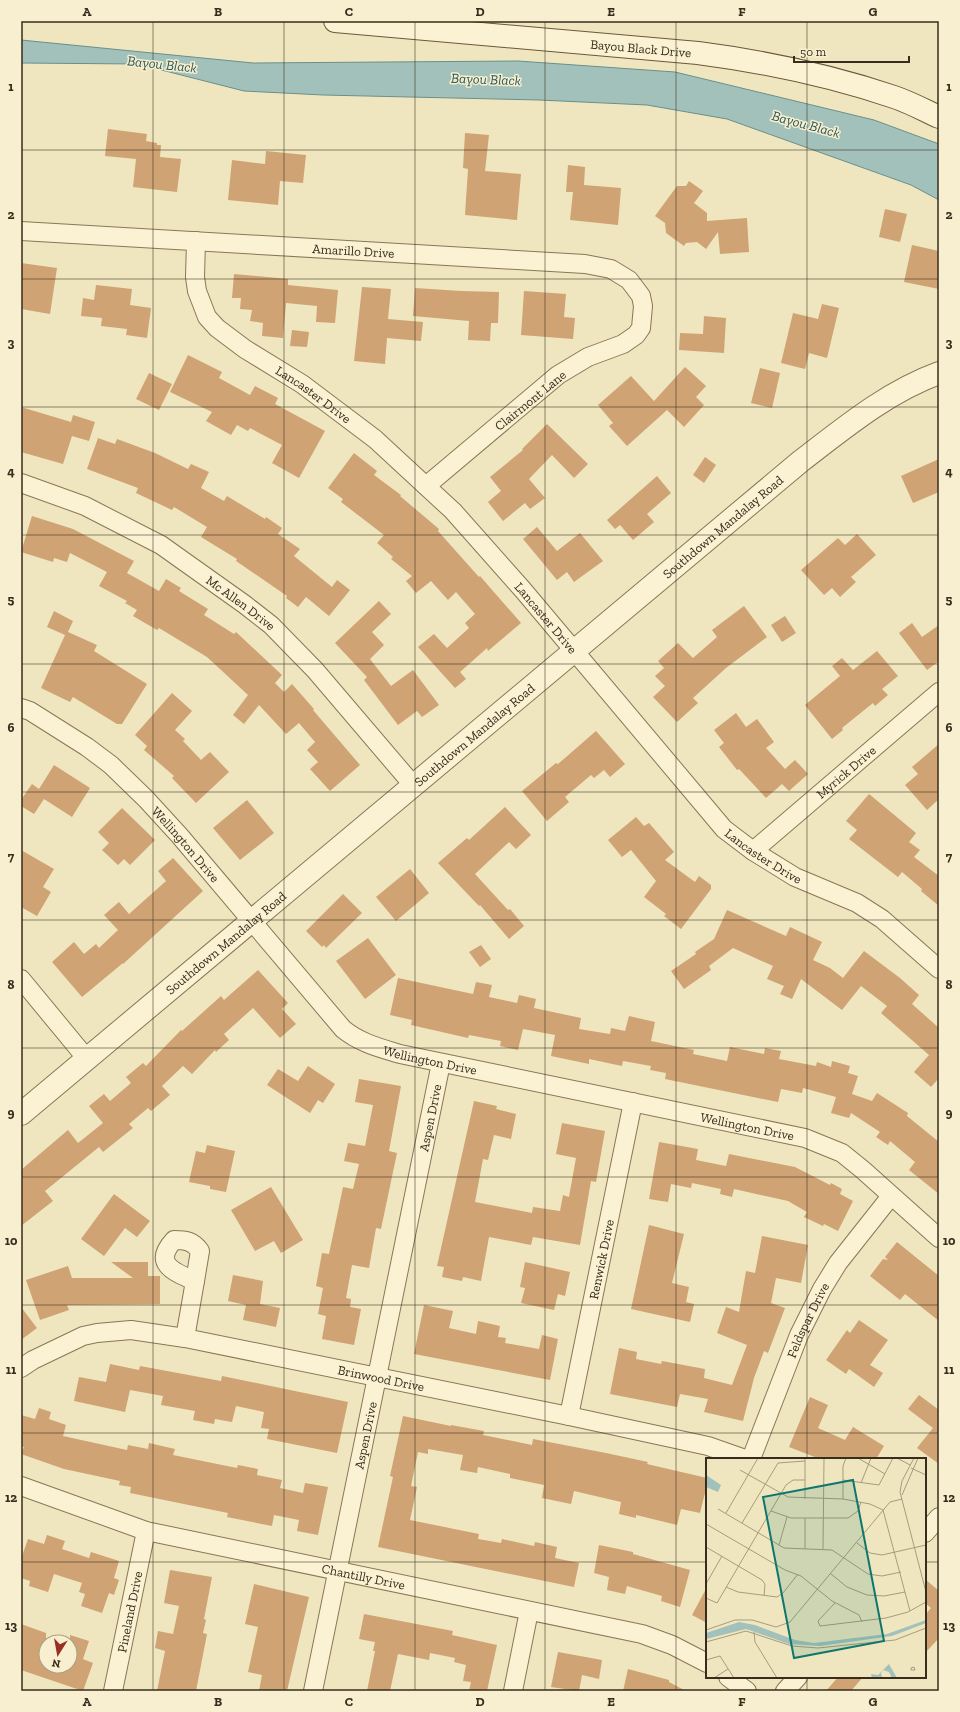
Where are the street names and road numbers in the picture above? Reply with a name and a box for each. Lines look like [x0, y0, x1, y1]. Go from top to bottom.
street label: Bayou Black Drive [590, 37, 692, 60]
street label: Amarillo Drive [312, 241, 395, 261]
street label: Lancaster Drive [273, 363, 354, 426]
street label: Clairmont Lane [492, 367, 569, 434]
street label: Southdown Mandalay Road [660, 472, 786, 582]
street label: Mc Allen Drive [203, 573, 279, 633]
street label: Lancaster Drive [512, 579, 580, 657]
street label: Southdown Mandalay Road [411, 680, 538, 790]
street label: Myrick Drive [813, 743, 879, 802]
street label: Wellington Drive [149, 804, 223, 885]
street label: Lancaster Drive [722, 826, 804, 887]
street label: Southdown Mandalay Road [163, 888, 289, 998]
street label: Wellington Drive [381, 1042, 478, 1078]
street label: Aspen Drive [416, 1083, 445, 1153]
street label: Wellington Drive [699, 1110, 795, 1144]
street label: Renwick Drive [586, 1218, 617, 1301]
street label: Feldspar Drive [784, 1280, 832, 1360]
street label: Brinwood Drive [336, 1362, 426, 1394]
street label: Aspen Drive [351, 1400, 380, 1470]
street label: Chantilly Drive [320, 1561, 406, 1593]
street label: Pineland Drive [114, 1570, 146, 1654]

